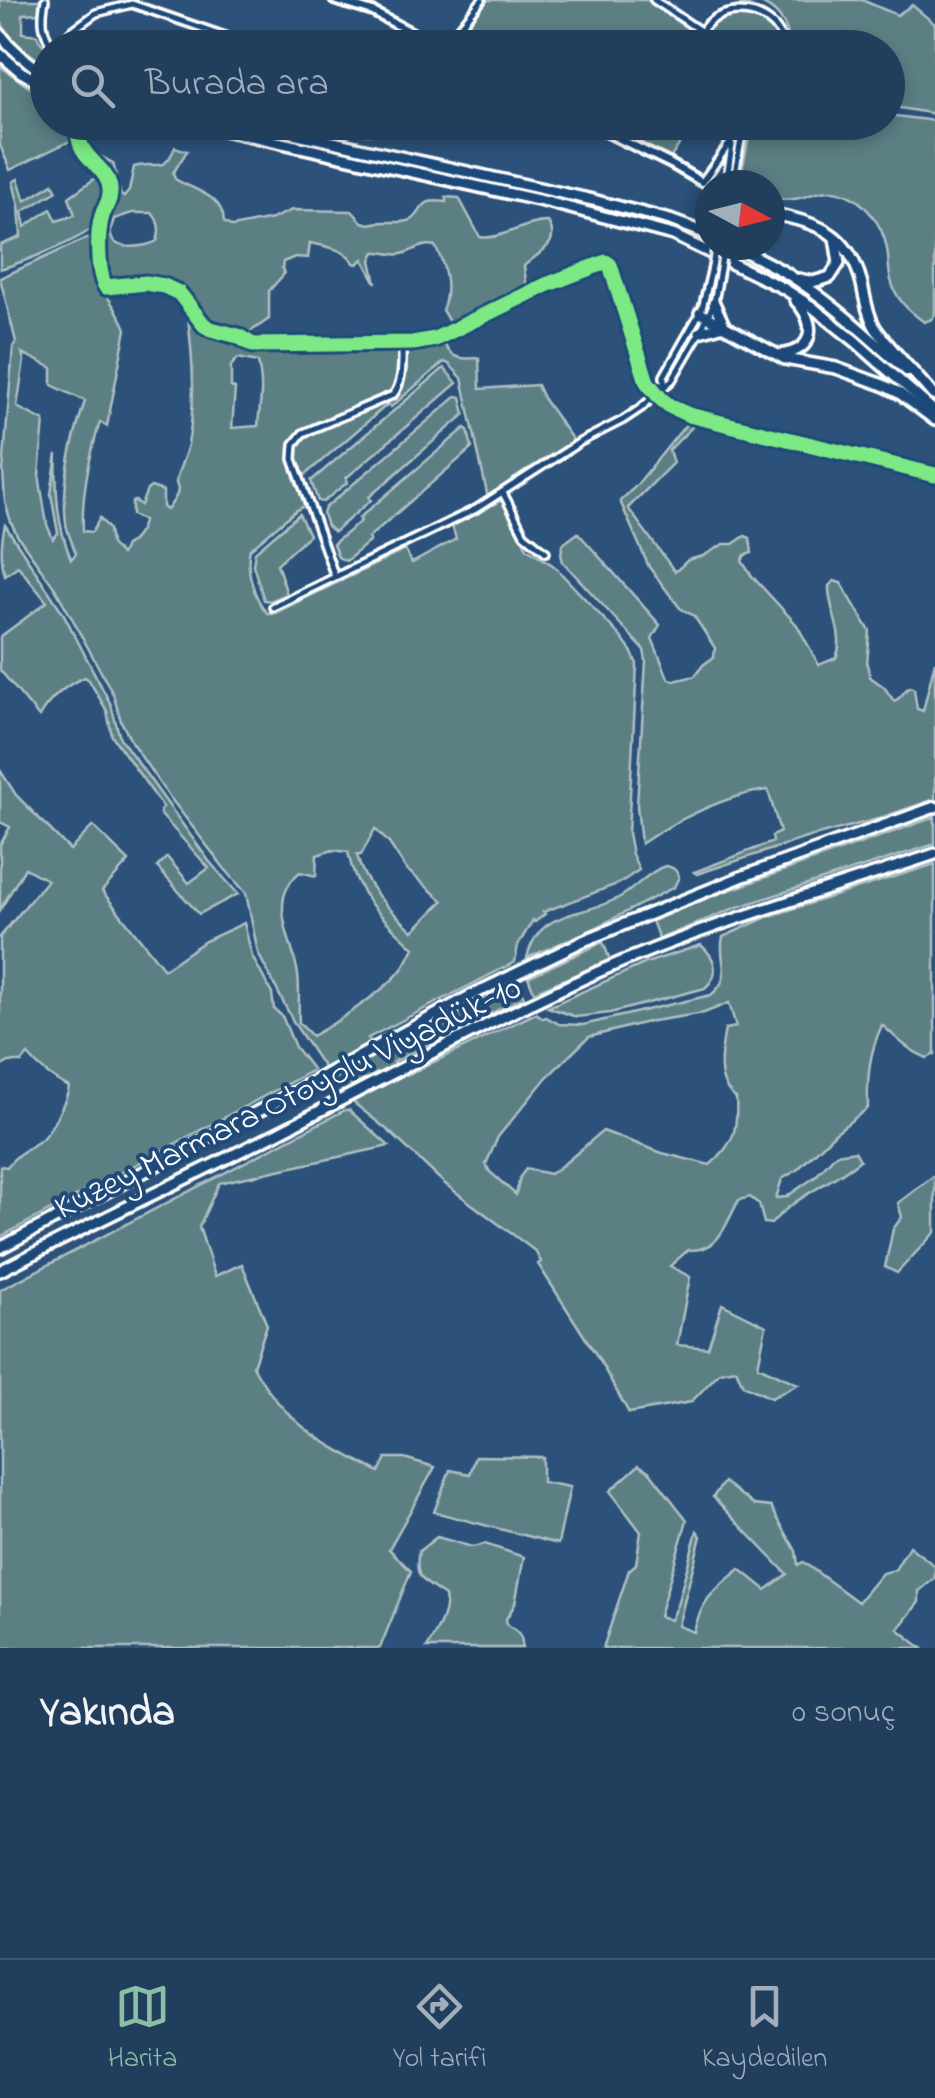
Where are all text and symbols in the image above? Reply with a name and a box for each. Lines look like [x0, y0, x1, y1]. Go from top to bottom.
search box [30, 30, 905, 140]
text: Burada ara [145, 57, 329, 113]
icon: search [65, 58, 120, 113]
north arrow [695, 170, 785, 260]
street label: Kuzey Marmara Otoyolu Viyadük-10 [47, 964, 530, 1235]
text: Yakında [40, 1683, 175, 1744]
text: 0 sonuç [792, 1690, 895, 1737]
tab: Harita [108, 1979, 177, 2080]
tab: Yol tarifi [393, 1979, 487, 2080]
tab: Kaydedilen [702, 1979, 827, 2080]

